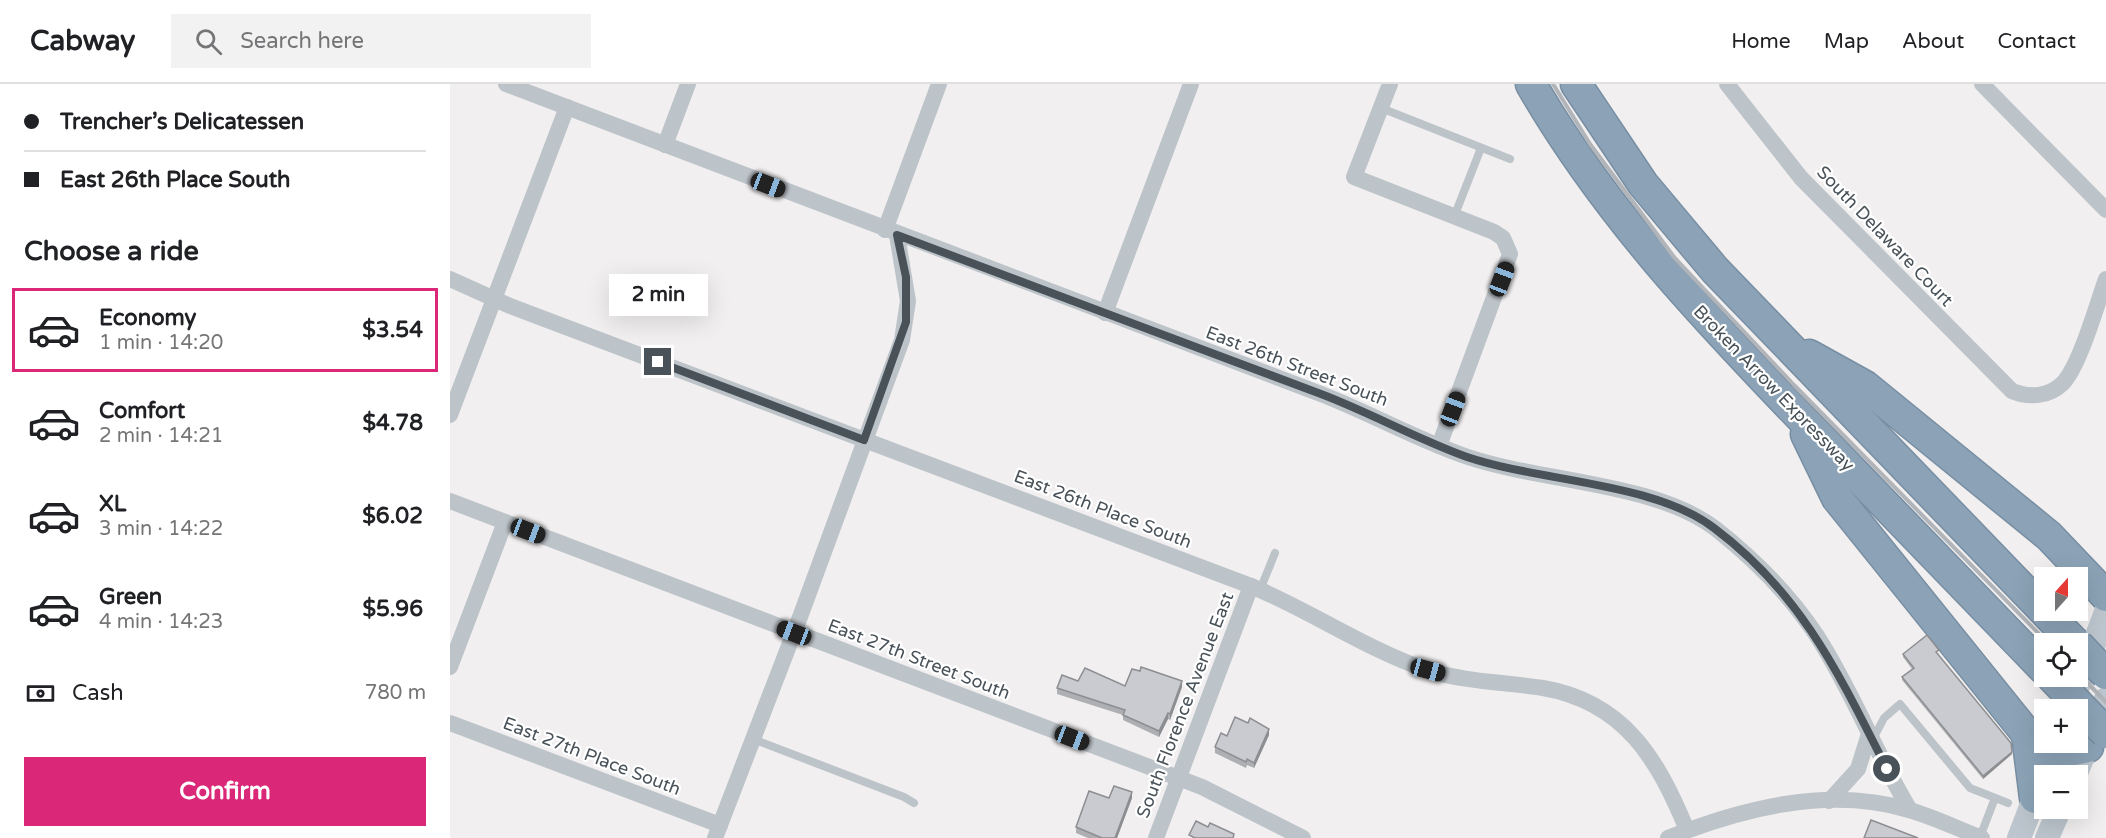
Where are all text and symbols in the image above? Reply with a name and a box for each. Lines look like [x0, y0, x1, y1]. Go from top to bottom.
search box [171, 14, 591, 68]
text: Cabway [30, 24, 135, 58]
icon: search [192, 25, 225, 58]
text: Search here [240, 28, 364, 54]
text: Home [1731, 29, 1791, 54]
text: Map [1824, 29, 1869, 54]
text: About [1902, 29, 1964, 54]
text: Contact [1997, 29, 2076, 54]
text: Trencher’s Delicatessen [60, 109, 304, 135]
street label: South Delaware Court [1812, 161, 1958, 311]
text: East 26th Place South [60, 167, 290, 193]
car [748, 170, 788, 200]
text: Choose a ride [24, 235, 199, 268]
car [1487, 259, 1517, 299]
callout: 2 min [608, 275, 708, 317]
text: 2 min [632, 283, 685, 307]
street label: Broken Arrow Expressway [1689, 300, 1859, 476]
icon: car [27, 303, 81, 357]
text: Economy [99, 305, 196, 331]
text: $3.54 [362, 317, 423, 343]
street label: East 26th Street South [1203, 321, 1391, 411]
text: 1 min · 14:20 [99, 331, 223, 355]
route end [644, 348, 671, 375]
car [1438, 389, 1468, 429]
icon: car [27, 396, 81, 450]
text: Comfort [99, 398, 185, 424]
text: $4.78 [362, 410, 423, 436]
text: 2 min · 14:21 [99, 424, 223, 448]
street label: East 26th Place South [1011, 465, 1195, 553]
icon: car [27, 489, 81, 543]
text: XL [99, 491, 126, 517]
text: $6.02 [362, 503, 423, 529]
car [508, 516, 548, 546]
text: 3 min · 14:22 [99, 517, 223, 541]
north arrow [2034, 567, 2088, 621]
map controls [2034, 567, 2088, 819]
icon: car [27, 582, 81, 636]
text: Green [99, 584, 162, 610]
street label: South Florence Avenue East [1132, 589, 1238, 821]
text: $5.96 [362, 596, 423, 622]
text: 4 min · 14:23 [99, 610, 223, 634]
street label: East 27th Street South [825, 614, 1013, 704]
car [774, 618, 814, 648]
button: locate [2034, 633, 2088, 687]
car [1408, 657, 1448, 683]
icon: cash [24, 677, 57, 710]
text: Cash [72, 680, 124, 706]
text: 780 m [365, 681, 426, 705]
button: + [2034, 699, 2088, 753]
street label: East 27th Place South [500, 712, 684, 800]
car [1052, 723, 1092, 753]
route start [1873, 755, 1900, 782]
button: Confirm [24, 757, 426, 826]
button: − [2034, 765, 2088, 819]

